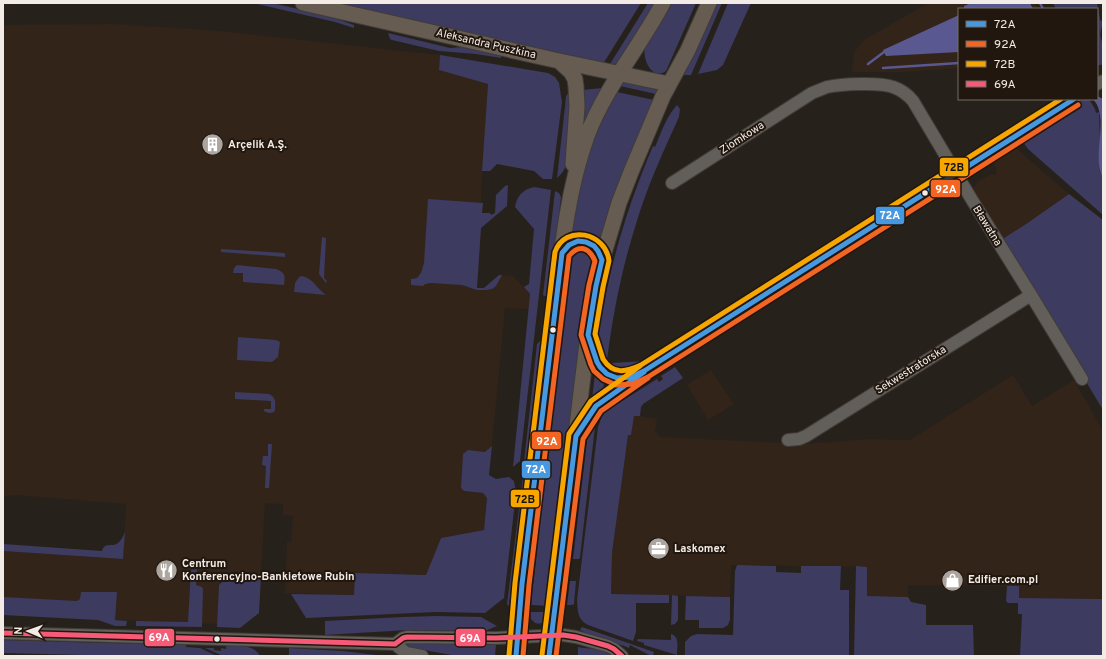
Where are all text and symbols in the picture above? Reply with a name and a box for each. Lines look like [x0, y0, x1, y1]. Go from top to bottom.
legend [958, 8, 1098, 100]
text: 72A [994, 17, 1016, 33]
street label: Aleksandra Puszkina [435, 26, 538, 62]
text: 92A [994, 37, 1017, 53]
text: 72B [994, 57, 1015, 73]
text: 69A [994, 77, 1016, 93]
street label: Ziomkowa [717, 118, 767, 158]
building icon: Arçelik A.Ş. [199, 132, 225, 158]
place label: Arçelik A.Ş. [228, 138, 287, 152]
line badge: 72B [939, 157, 969, 177]
text: 72B [944, 161, 964, 175]
line badge: 92A [930, 179, 961, 198]
text: 92A [935, 183, 957, 197]
unlabelled marker [920, 188, 930, 198]
street label: Bławatna [969, 203, 1005, 249]
line badge: 72A [875, 206, 905, 225]
text: 72A [880, 209, 900, 223]
unlabelled marker [548, 325, 558, 335]
street label: Sekwestratorska [873, 343, 949, 397]
line badge: 92A [531, 431, 562, 450]
text: 92A [536, 435, 558, 449]
line badge: 72A [521, 460, 551, 479]
text: 72A [526, 463, 546, 477]
line badge: 72B [510, 489, 540, 508]
text: 72B [515, 493, 535, 507]
office icon: Laskomex [645, 536, 671, 562]
place label: Laskomex [674, 542, 726, 556]
restaurant icon: Centrum Konferencyjno-Bankietowe Rubin [153, 557, 179, 583]
place label: Centrum Konferencyjno-Bankietowe Rubin [182, 557, 355, 584]
shop icon: Edifier.com.pl [940, 567, 966, 593]
place label: Edifier.com.pl [968, 573, 1038, 587]
north arrow [8, 611, 48, 651]
text: N [12, 626, 26, 635]
line badge: 69A [144, 628, 175, 647]
line badge: 69A [455, 628, 486, 647]
text: 69A [148, 631, 170, 645]
text: 69A [459, 632, 481, 646]
unlabelled marker [212, 634, 222, 644]

